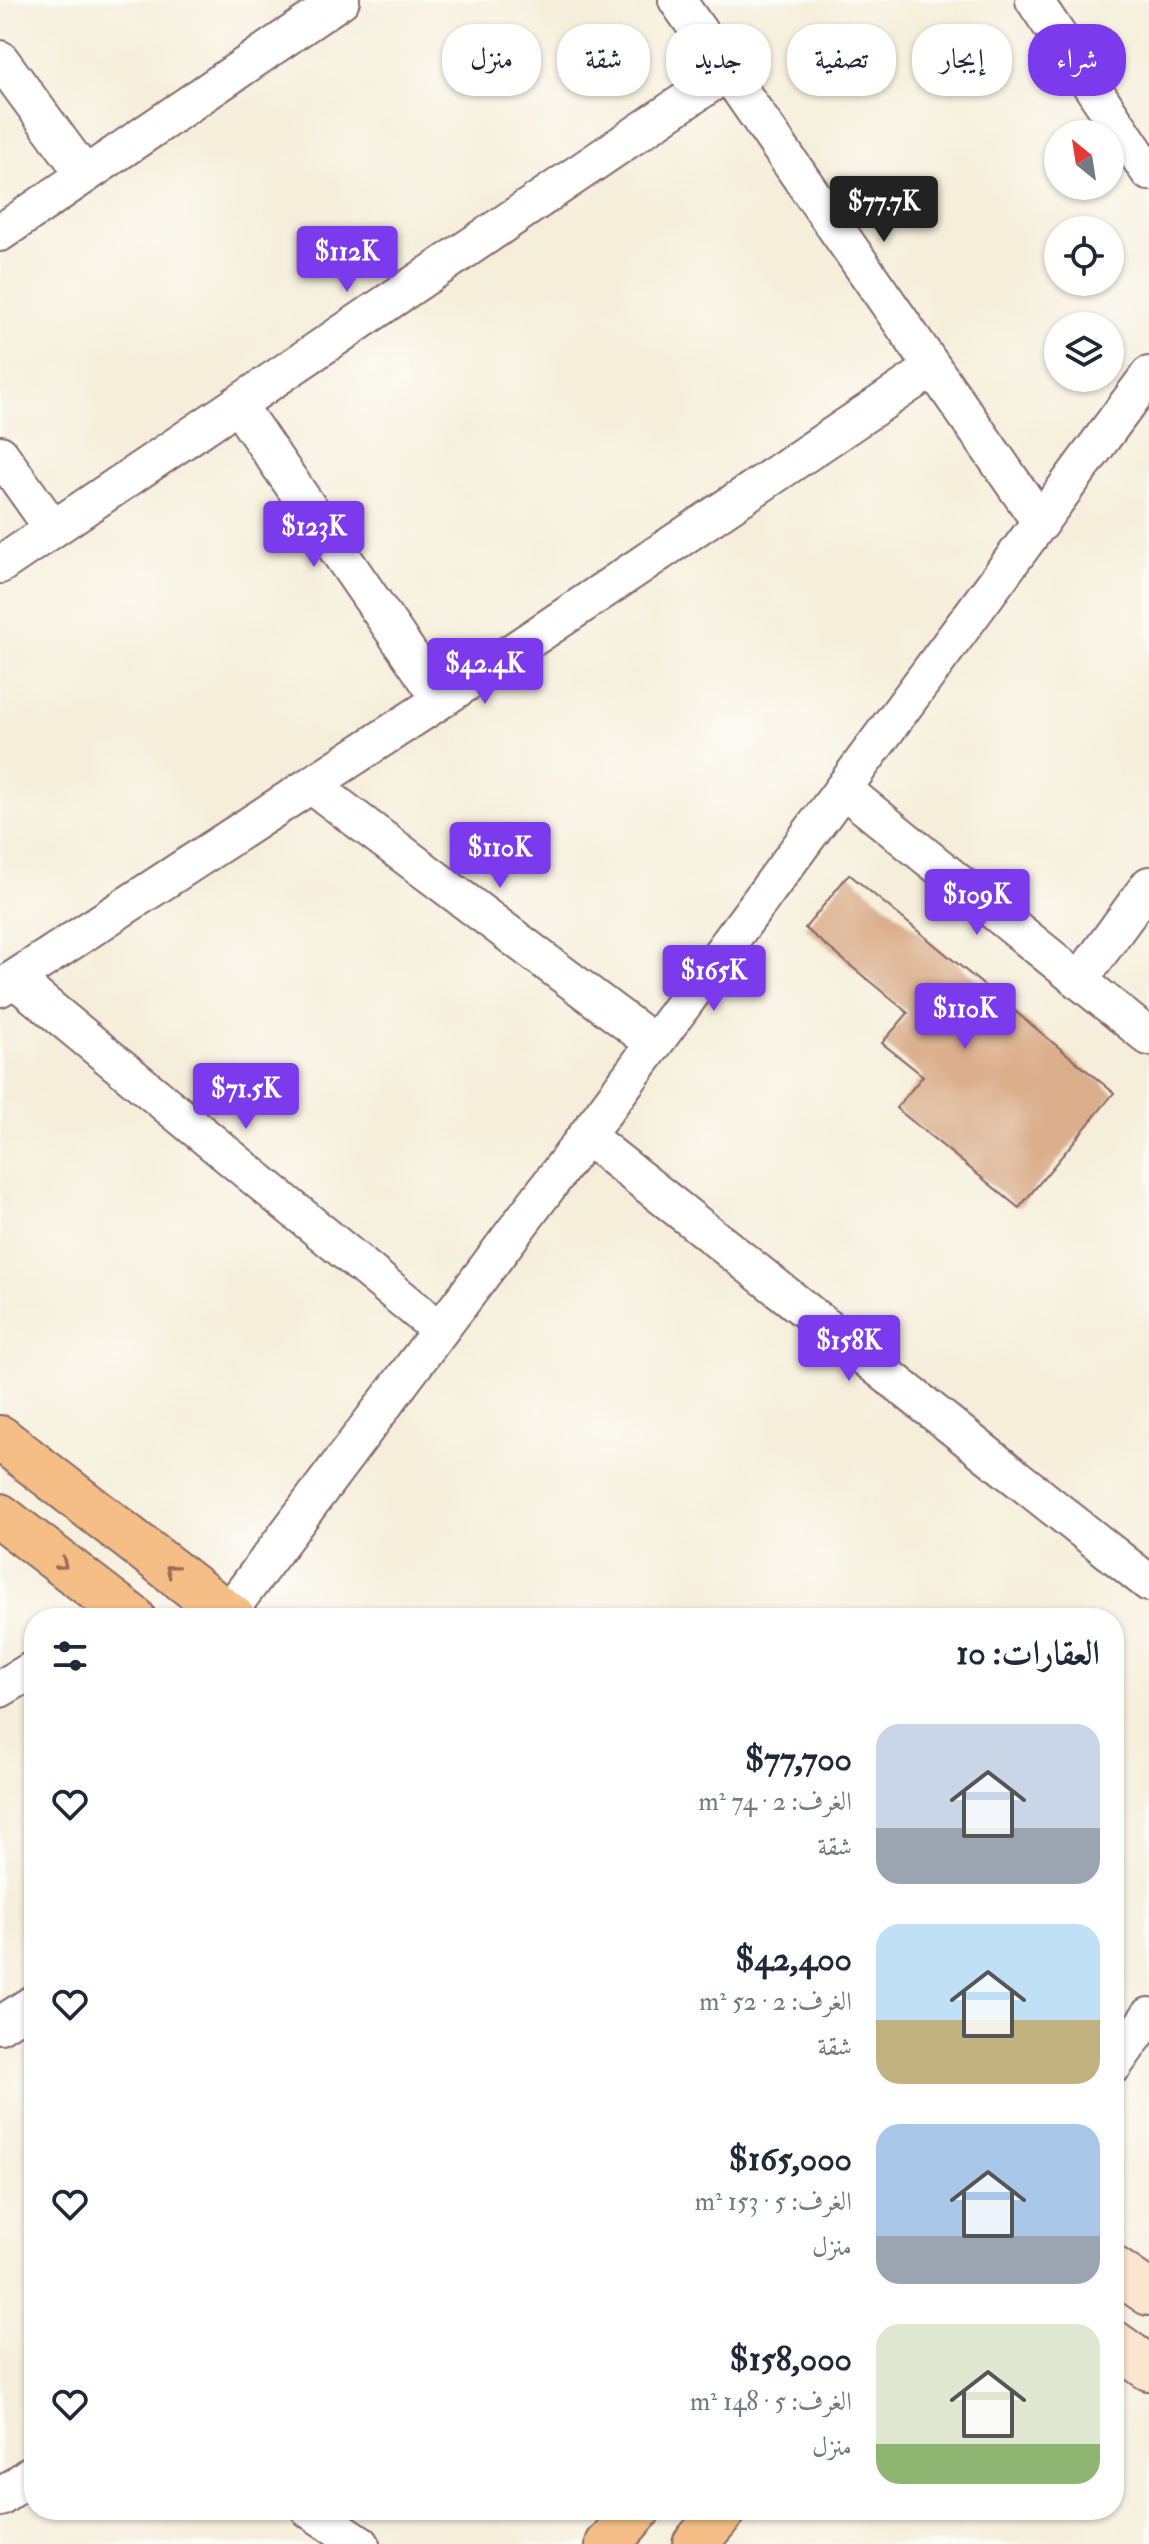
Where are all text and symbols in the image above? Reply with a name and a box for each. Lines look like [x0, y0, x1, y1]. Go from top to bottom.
chip: منزل [442, 24, 541, 96]
chip: شقة [557, 24, 650, 96]
chip: جديد [666, 24, 771, 96]
chip: تصفية [787, 24, 896, 96]
chip: إيجار [912, 24, 1012, 96]
chip: شراء [1028, 24, 1126, 96]
north arrow [1044, 120, 1124, 200]
map controls [1044, 120, 1124, 392]
pin: $77.7K [819, 176, 949, 244]
text: $77.7K [848, 186, 920, 218]
button: locate [1044, 216, 1124, 296]
pin: $112K [291, 226, 403, 294]
text: $112K [315, 236, 379, 268]
button: layers [1044, 312, 1124, 392]
pin: $123K [258, 501, 370, 569]
text: $123K [281, 511, 347, 543]
pin: $42.4K [420, 638, 550, 706]
text: $42.4K [445, 648, 525, 680]
pin: $110K [444, 822, 556, 890]
text: $110K [468, 832, 532, 864]
pin: $109K [921, 869, 1033, 937]
text: $109K [943, 879, 1011, 911]
pin: $165K [658, 945, 770, 1013]
text: $165K [681, 955, 747, 987]
pin: $110K [909, 983, 1021, 1051]
text: $110K [933, 993, 997, 1025]
pin: $71.5K [181, 1063, 311, 1131]
text: $71.5K [211, 1073, 281, 1105]
pin: $158K [793, 1315, 905, 1383]
text: $158K [816, 1325, 882, 1357]
one-way arrow [53, 1554, 68, 1568]
one-way arrow [165, 1566, 180, 1580]
text: العقارات: 10 [956, 1632, 1100, 1675]
icon: filters [48, 1634, 92, 1678]
text: $77,700 [745, 1738, 852, 1781]
icon: home [940, 1756, 1036, 1852]
icon: heart [48, 1782, 92, 1826]
text: الغرف: 2 · 74 m² [698, 1786, 852, 1818]
text: شقة [818, 1831, 852, 1863]
text: $42,400 [735, 1938, 852, 1981]
icon: home [940, 1956, 1036, 2052]
icon: heart [48, 1982, 92, 2026]
text: الغرف: 2 · 52 m² [699, 1986, 852, 2018]
text: شقة [818, 2031, 852, 2063]
text: $165,000 [729, 2138, 852, 2181]
icon: home [940, 2156, 1036, 2252]
icon: heart [48, 2182, 92, 2226]
text: الغرف: 5 · 153 m² [695, 2186, 852, 2218]
text: منزل [812, 2231, 852, 2263]
text: $158,000 [729, 2338, 852, 2381]
icon: home [940, 2356, 1036, 2452]
icon: heart [48, 2382, 92, 2426]
text: الغرف: 5 · 148 m² [690, 2386, 852, 2418]
text: منزل [812, 2431, 852, 2463]

